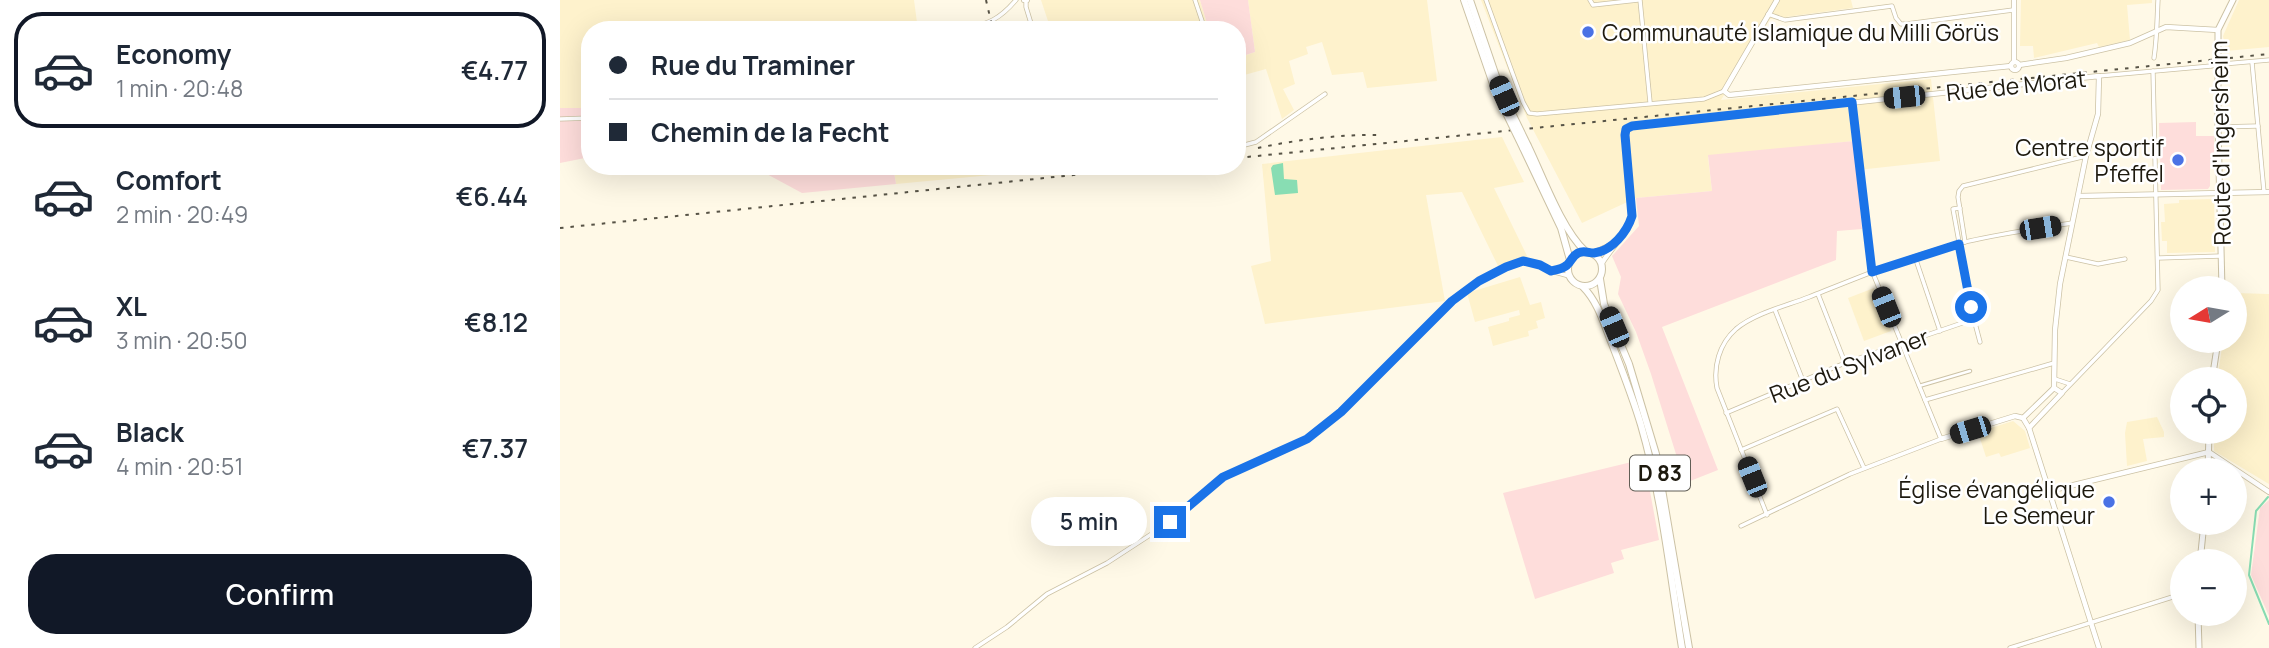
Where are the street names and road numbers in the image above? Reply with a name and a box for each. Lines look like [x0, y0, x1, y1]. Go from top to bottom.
street label: Route d'Ingersheim [2202, 40, 2238, 246]
street label: Rue de Morat [1944, 62, 2088, 108]
street label: Rue du Sylvaner [1765, 320, 1933, 410]
road number: D 83 [1630, 456, 1690, 490]

